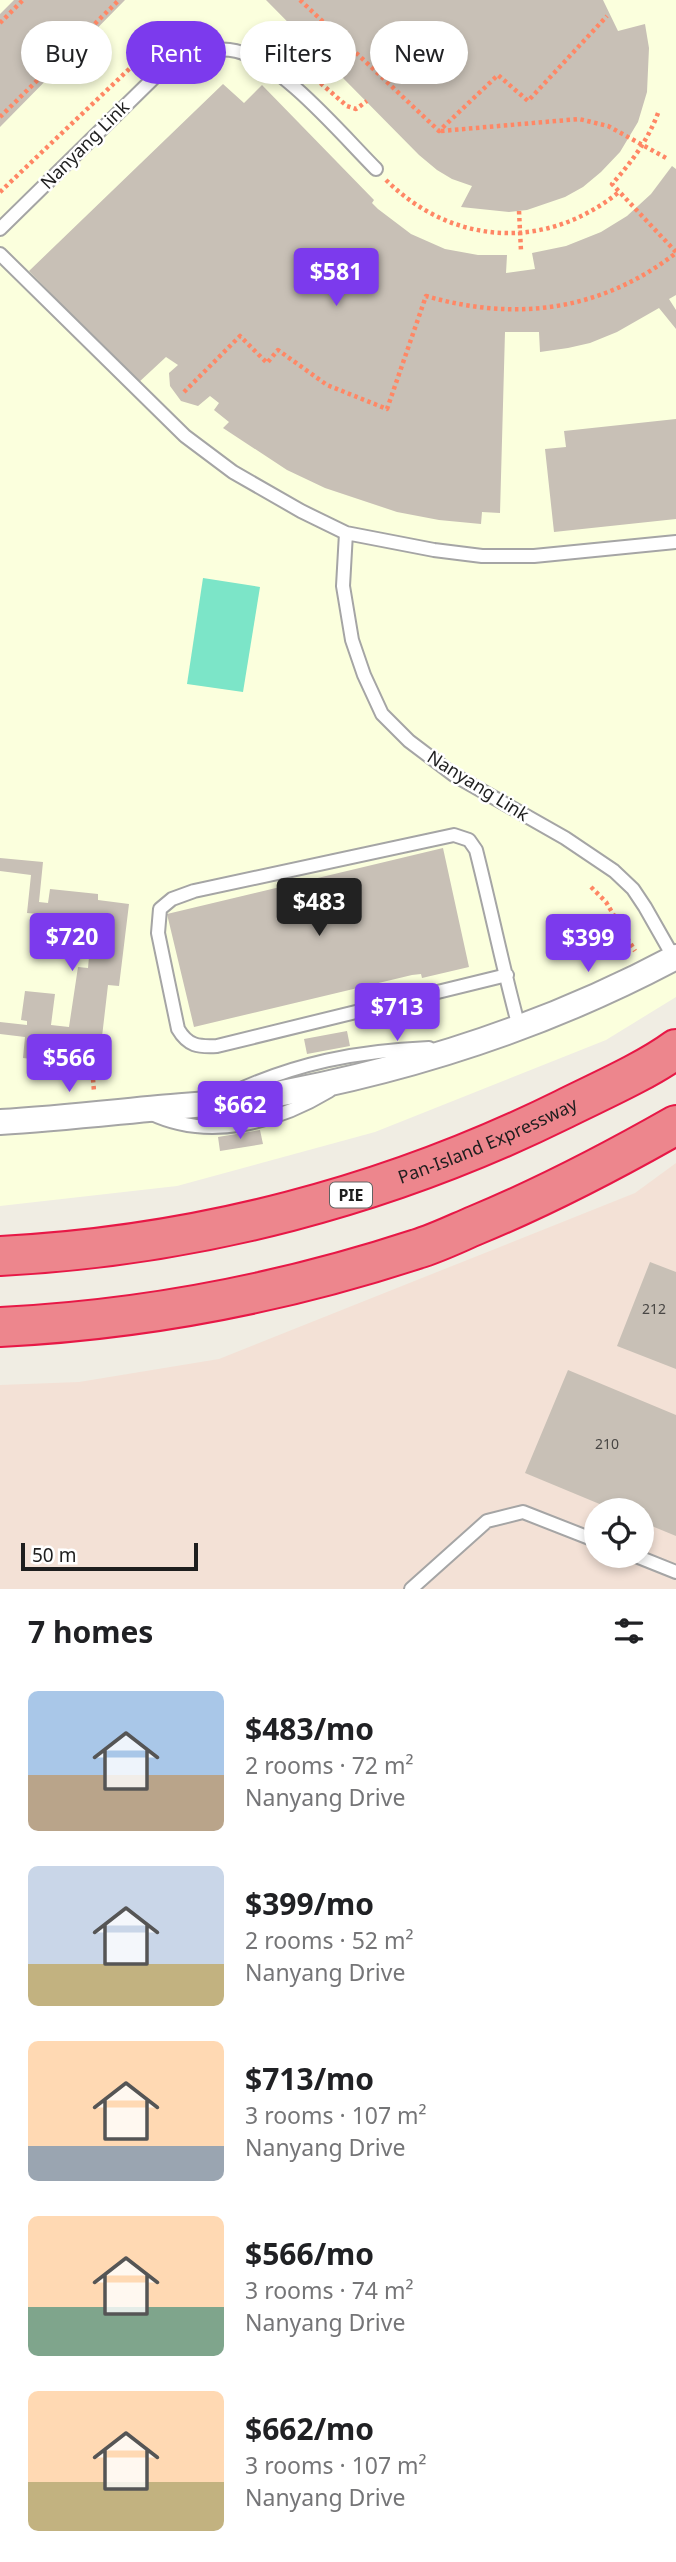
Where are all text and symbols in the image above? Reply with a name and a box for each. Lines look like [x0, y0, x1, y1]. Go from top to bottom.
chip: Buy [21, 21, 112, 84]
chip: Rent [126, 21, 226, 84]
chip: Filters [240, 21, 356, 84]
chip: New [370, 21, 468, 84]
street label: Nanyang Link [35, 95, 134, 194]
pin: $581 [295, 248, 377, 308]
text: $581 [310, 255, 362, 287]
street label: Nanyang Link [423, 744, 534, 826]
pin: $483 [278, 878, 360, 938]
text: $483 [293, 885, 345, 917]
pin: $720 [31, 914, 113, 973]
pin: $399 [547, 914, 629, 974]
text: $720 [46, 920, 98, 952]
text: $399 [562, 921, 614, 953]
pin: $713 [356, 984, 438, 1043]
text: $713 [371, 990, 423, 1022]
pin: $566 [28, 1034, 110, 1094]
text: $566 [43, 1041, 95, 1073]
pin: $662 [199, 1082, 281, 1141]
text: $662 [214, 1088, 266, 1120]
street label: Pan-Island Expressway [394, 1091, 582, 1189]
road number: PIE [330, 1182, 372, 1208]
house number: 212 [642, 1299, 666, 1318]
house number: 210 [595, 1434, 619, 1453]
map controls [584, 1498, 654, 1568]
button: locate [584, 1498, 654, 1568]
scale bar [21, 1540, 198, 1572]
text: 50 m [32, 1542, 76, 1568]
text: 7 homes [28, 1611, 153, 1652]
icon: filters [610, 1612, 648, 1650]
text: $483/mo [245, 1708, 374, 1749]
icon: home [84, 1719, 168, 1803]
text: 2 rooms · 72 m² [245, 1749, 414, 1781]
text: Nanyang Drive [245, 1781, 405, 1813]
text: $399/mo [245, 1883, 374, 1924]
icon: home [84, 1894, 168, 1978]
text: 2 rooms · 52 m² [245, 1924, 414, 1956]
text: Nanyang Drive [245, 1956, 405, 1988]
text: $713/mo [245, 2058, 374, 2099]
icon: home [84, 2069, 168, 2153]
text: 3 rooms · 107 m² [245, 2099, 427, 2131]
text: Nanyang Drive [245, 2131, 405, 2163]
text: $566/mo [245, 2233, 374, 2274]
icon: home [84, 2244, 168, 2328]
text: 3 rooms · 74 m² [245, 2274, 414, 2306]
text: Nanyang Drive [245, 2306, 405, 2338]
text: $662/mo [245, 2408, 374, 2449]
icon: home [84, 2419, 168, 2503]
text: 3 rooms · 107 m² [245, 2449, 427, 2481]
text: Nanyang Drive [245, 2481, 405, 2513]

